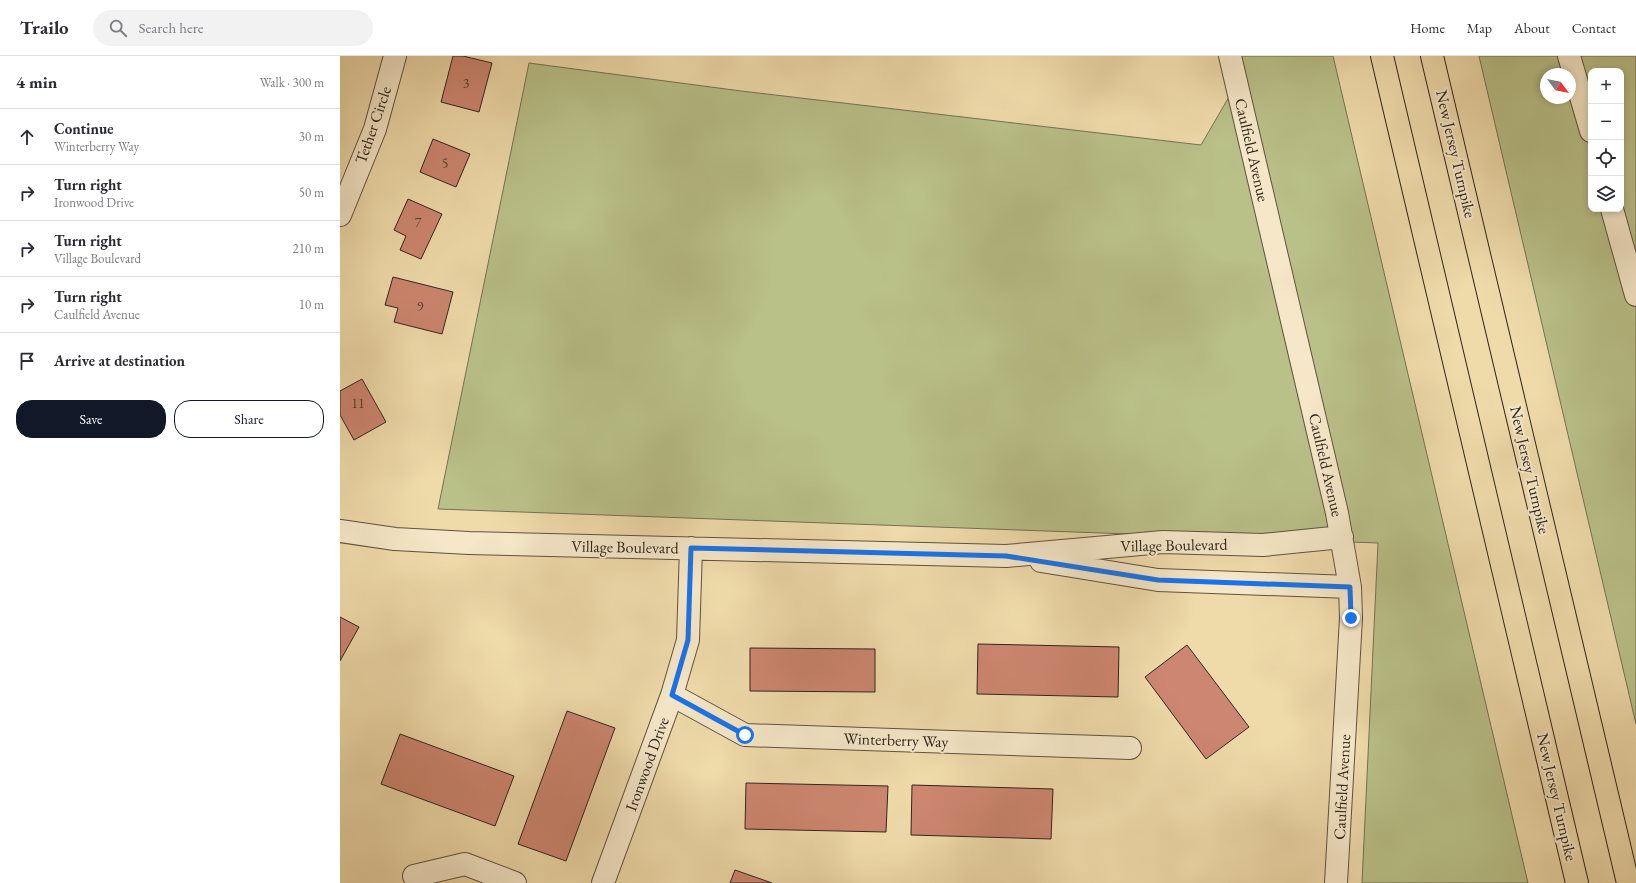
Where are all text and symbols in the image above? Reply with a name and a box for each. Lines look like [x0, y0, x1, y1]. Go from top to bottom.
search box [93, 10, 373, 46]
text: Trailo [20, 15, 69, 40]
icon: search [107, 17, 129, 39]
text: Search here [139, 18, 204, 37]
text: Home [1410, 19, 1445, 37]
text: Map [1467, 19, 1492, 37]
text: About [1514, 19, 1550, 37]
text: Contact [1572, 19, 1616, 37]
north arrow [1540, 68, 1576, 104]
map controls [1588, 68, 1624, 212]
button: + [1588, 68, 1624, 104]
text: 4 min [16, 71, 57, 93]
text: Walk · 300 m [260, 74, 324, 91]
house number: 3 [463, 74, 470, 92]
street label: Tether Circle [350, 84, 396, 166]
street label: New Jersey Turnpike [1431, 88, 1481, 220]
street label: Caulfield Avenue [1230, 96, 1274, 204]
button: − [1588, 104, 1624, 140]
text: Continue [54, 119, 114, 138]
icon: ahead [16, 126, 38, 148]
text: 30 m [299, 128, 324, 145]
text: Winterberry Way [54, 138, 139, 155]
button: locate [1588, 140, 1624, 176]
house number: 5 [442, 154, 448, 172]
text: Turn right [54, 175, 122, 194]
button: layers [1588, 176, 1624, 212]
icon: right [16, 182, 38, 204]
text: 50 m [299, 184, 324, 201]
text: Ironwood Drive [54, 194, 134, 211]
house number: 7 [415, 213, 422, 231]
text: Turn right [54, 231, 122, 250]
icon: right [16, 238, 38, 260]
text: 210 m [293, 240, 324, 257]
text: Village Boulevard [54, 250, 141, 267]
text: Turn right [54, 287, 122, 306]
icon: right [16, 294, 38, 316]
text: 10 m [299, 296, 324, 313]
house number: 9 [417, 297, 424, 315]
text: Caulfield Avenue [54, 306, 140, 323]
icon: arrive [16, 350, 38, 372]
text: Arrive at destination [54, 351, 185, 370]
house number: 11 [351, 394, 365, 412]
button: Save [16, 400, 166, 438]
button: Share [174, 400, 324, 438]
street label: New Jersey Turnpike [1505, 404, 1555, 536]
street label: Caulfield Avenue [1304, 411, 1348, 519]
street label: Village Boulevard [1120, 534, 1229, 556]
street label: Village Boulevard [571, 536, 680, 558]
route end [1342, 609, 1360, 627]
street label: Ironwood Drive [620, 714, 674, 814]
route start [736, 726, 754, 744]
street label: Winterberry Way [843, 728, 950, 752]
street label: New Jersey Turnpike [1532, 731, 1582, 863]
street label: Caulfield Avenue [1329, 734, 1355, 840]

